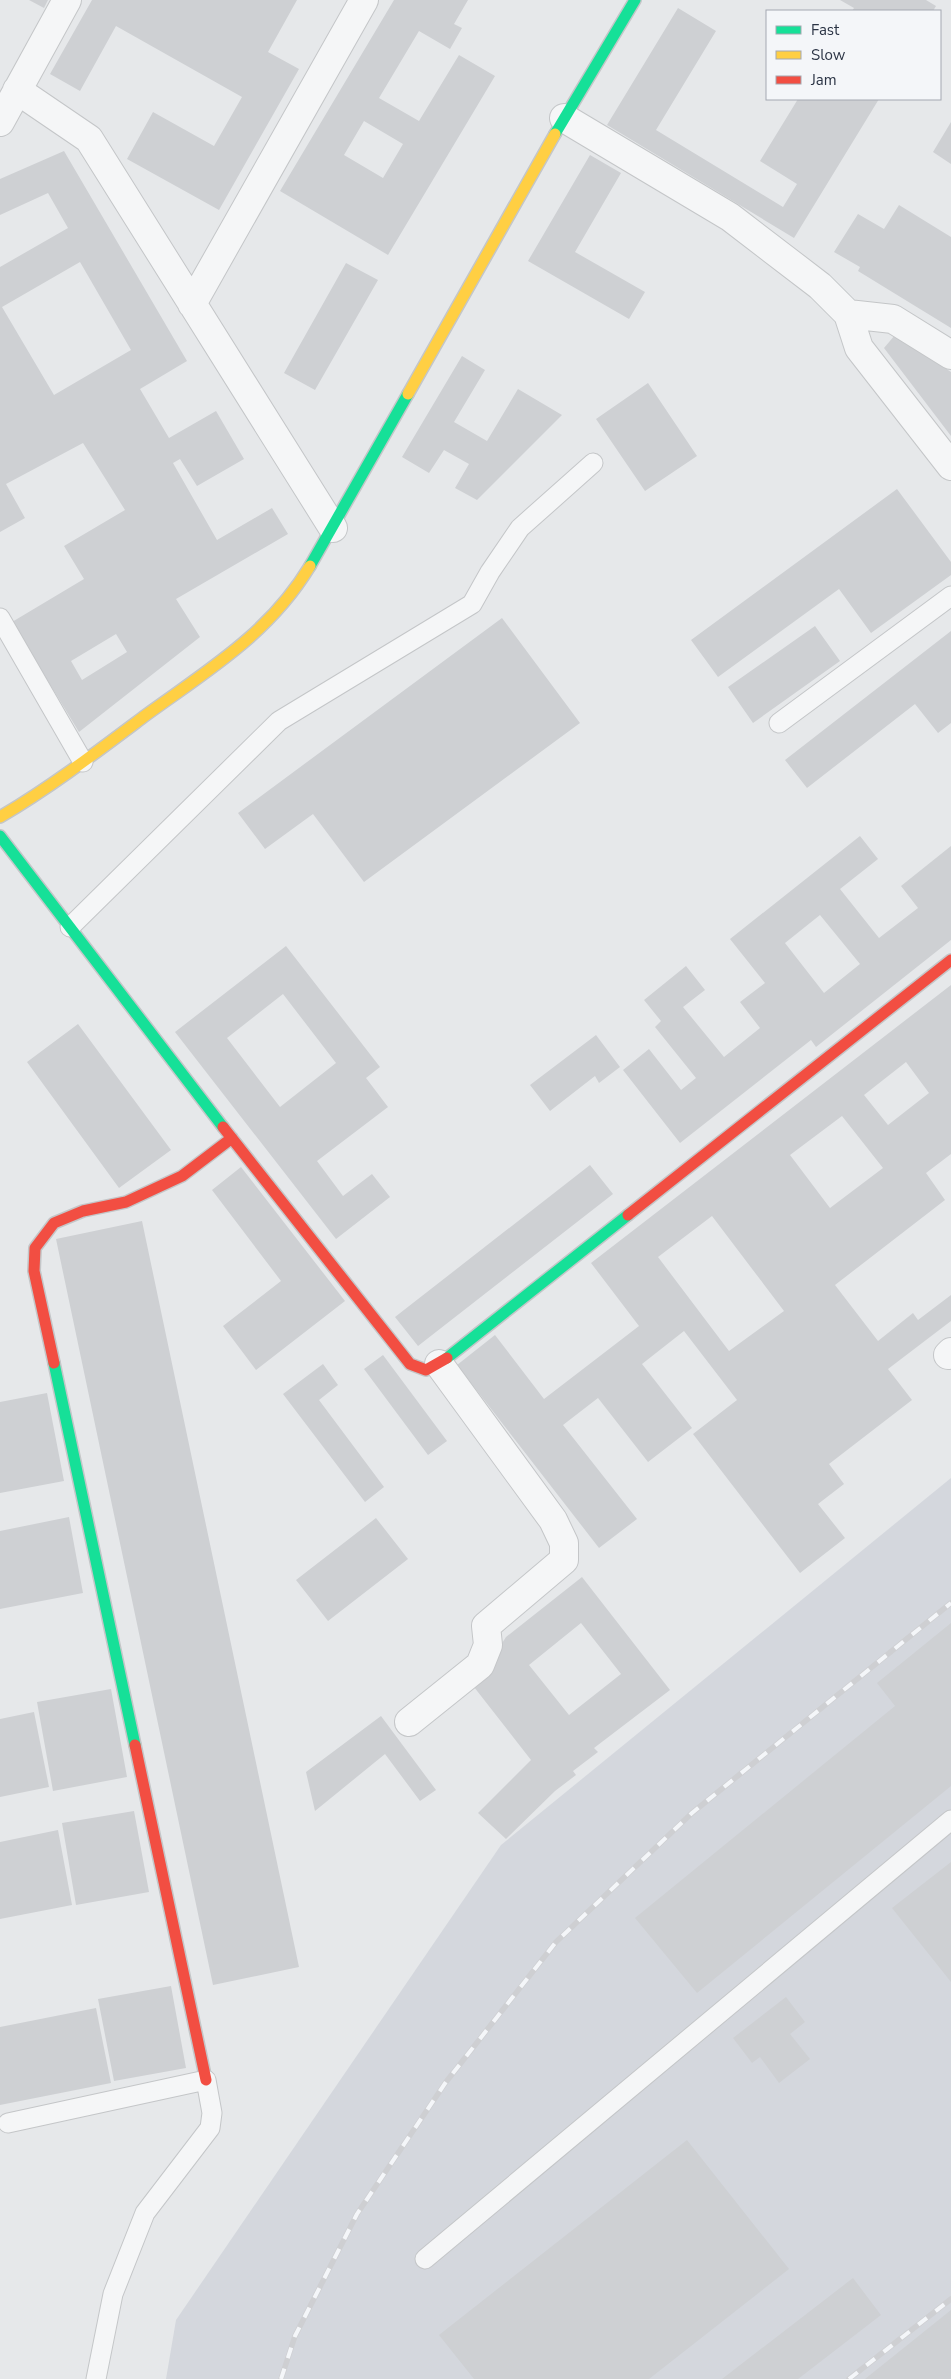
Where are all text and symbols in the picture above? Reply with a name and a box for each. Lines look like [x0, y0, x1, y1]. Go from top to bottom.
legend [766, 10, 941, 100]
text: Fast [811, 20, 840, 40]
text: Slow [811, 45, 846, 65]
text: Jam [810, 70, 837, 90]

